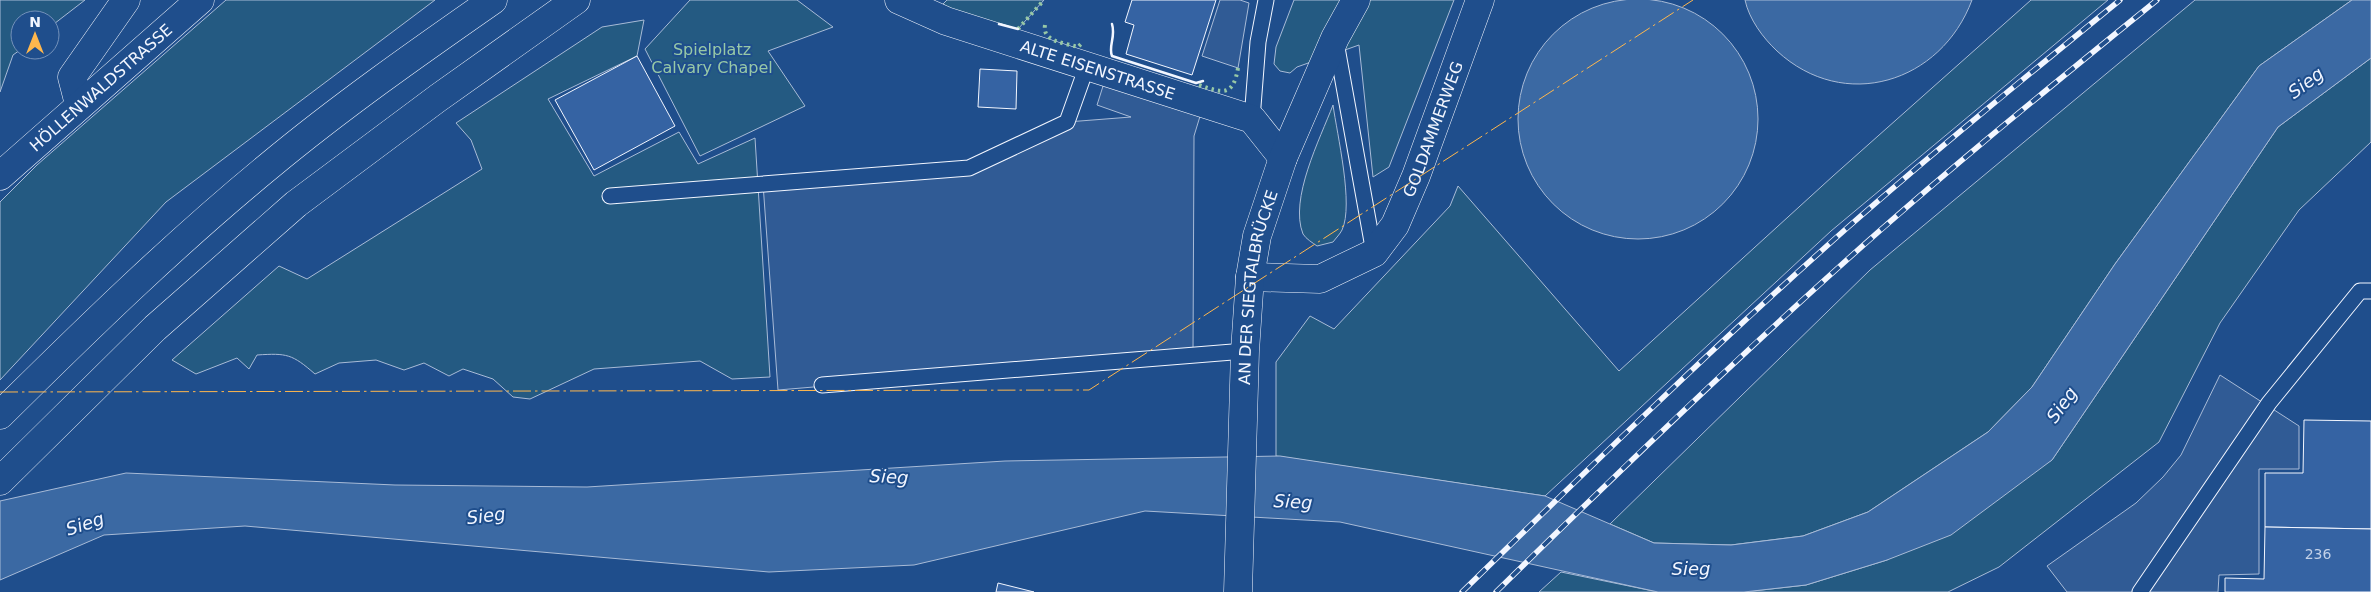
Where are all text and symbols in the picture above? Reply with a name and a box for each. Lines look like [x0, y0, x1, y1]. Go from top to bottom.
north arrow [10, 10, 60, 60]
street label: HÖLLENWALDSTRASSE [24, 20, 176, 154]
street label: ALTE EISENSTRASSE [1018, 36, 1178, 104]
park label: Spielplatz Calvary Chapel [651, 40, 773, 77]
street label: GOLDAMMERWEG [1399, 59, 1467, 200]
water label: Sieg [2284, 62, 2328, 103]
street label: AN DER SIEGTALBRÜCKE [1235, 188, 1282, 385]
water label: Sieg [2042, 383, 2082, 427]
water label: Sieg [869, 465, 909, 488]
water label: Sieg [1273, 490, 1313, 513]
water label: Sieg [465, 503, 507, 528]
water label: Sieg [63, 508, 107, 540]
house number: 236 [2305, 546, 2331, 562]
water label: Sieg [1672, 558, 1710, 579]

